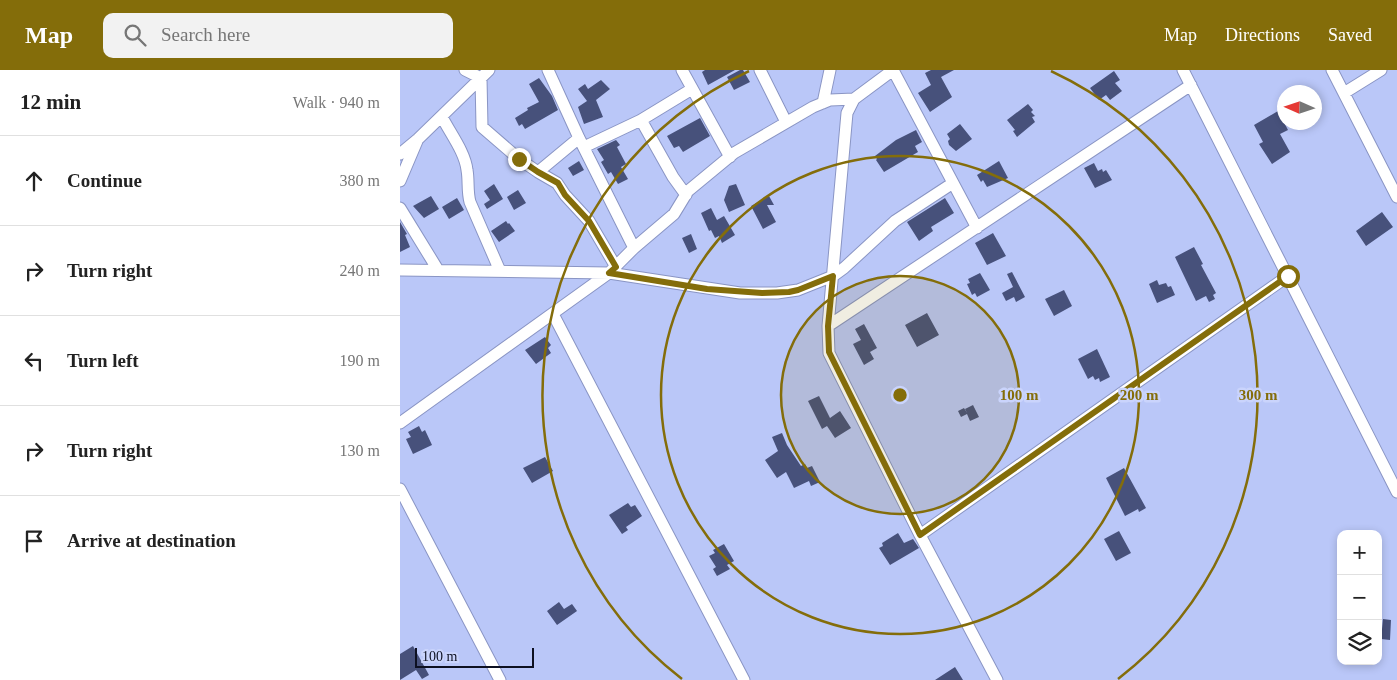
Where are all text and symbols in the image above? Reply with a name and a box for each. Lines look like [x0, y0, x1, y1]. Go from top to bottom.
search box [103, 13, 453, 58]
icon: search [121, 21, 149, 49]
text: Map [25, 22, 73, 48]
text: Search here [161, 24, 250, 45]
text: Map [1164, 25, 1197, 45]
text: Directions [1225, 25, 1300, 45]
text: Saved [1328, 25, 1372, 45]
north arrow [1277, 85, 1322, 130]
text: 12 min [20, 90, 81, 114]
text: Walk · 940 m [293, 94, 380, 111]
route end [508, 148, 531, 171]
icon: ahead [20, 167, 48, 195]
text: Continue [67, 170, 142, 191]
text: 380 m [340, 172, 380, 189]
icon: right [20, 257, 48, 285]
text: Turn right [67, 260, 152, 281]
text: 240 m [340, 262, 380, 279]
route start [1277, 265, 1300, 288]
icon: left [20, 347, 48, 375]
text: Turn left [67, 350, 139, 371]
text: 190 m [340, 352, 380, 369]
centre of rings [891, 386, 909, 404]
text: 100 m [1000, 387, 1039, 403]
text: 200 m [1120, 387, 1159, 403]
text: 300 m [1239, 387, 1278, 403]
icon: right [20, 437, 48, 465]
text: Turn right [67, 440, 152, 461]
text: 130 m [340, 442, 380, 459]
icon: arrive [20, 527, 48, 555]
text: Arrive at destination [67, 530, 236, 551]
map controls [1337, 530, 1382, 665]
button: + [1337, 530, 1382, 575]
button: − [1337, 575, 1382, 620]
button: layers [1337, 620, 1382, 665]
scale bar [415, 645, 534, 668]
text: 100 m [422, 649, 457, 664]

